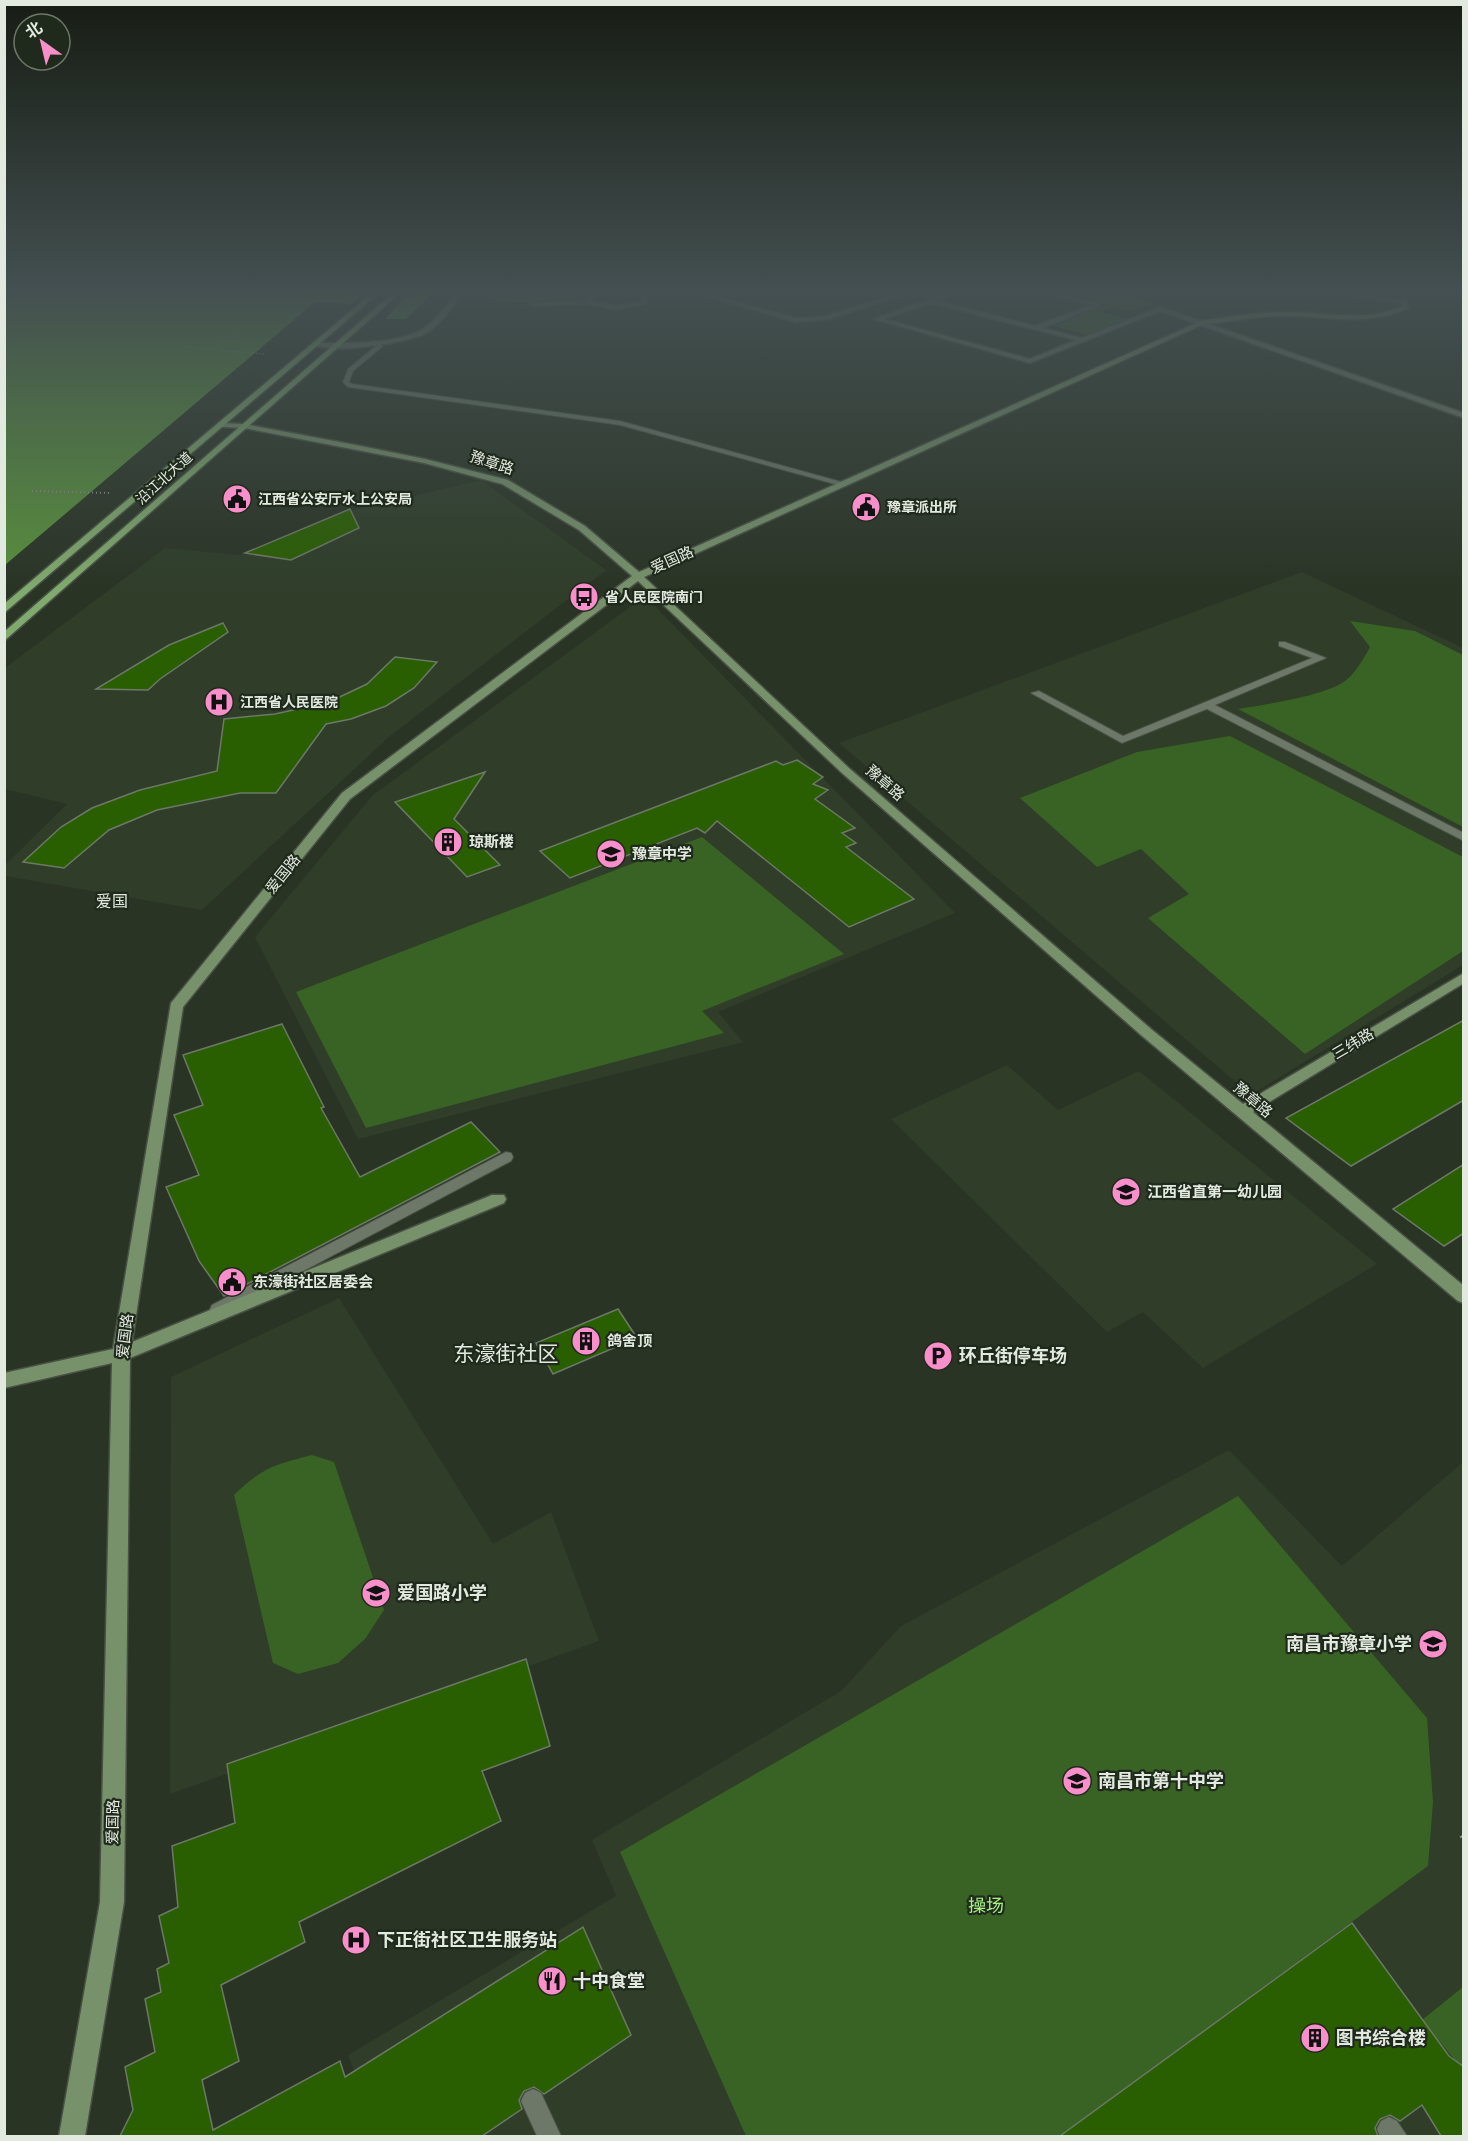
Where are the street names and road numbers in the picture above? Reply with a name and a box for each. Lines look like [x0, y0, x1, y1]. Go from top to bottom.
street label: 豫章路 [467, 448, 516, 480]
street label: 沿江北大道 [133, 449, 197, 509]
street label: 爱国路 [648, 544, 697, 579]
street label: 豫章路 [861, 762, 907, 806]
street label: 爱国路 [263, 851, 306, 898]
street label: 三纬路 [1330, 1026, 1378, 1065]
street label: 豫章路 [1229, 1079, 1275, 1123]
street label: 爱国路 [114, 1313, 139, 1360]
street label: 爱国路 [105, 1799, 124, 1845]

